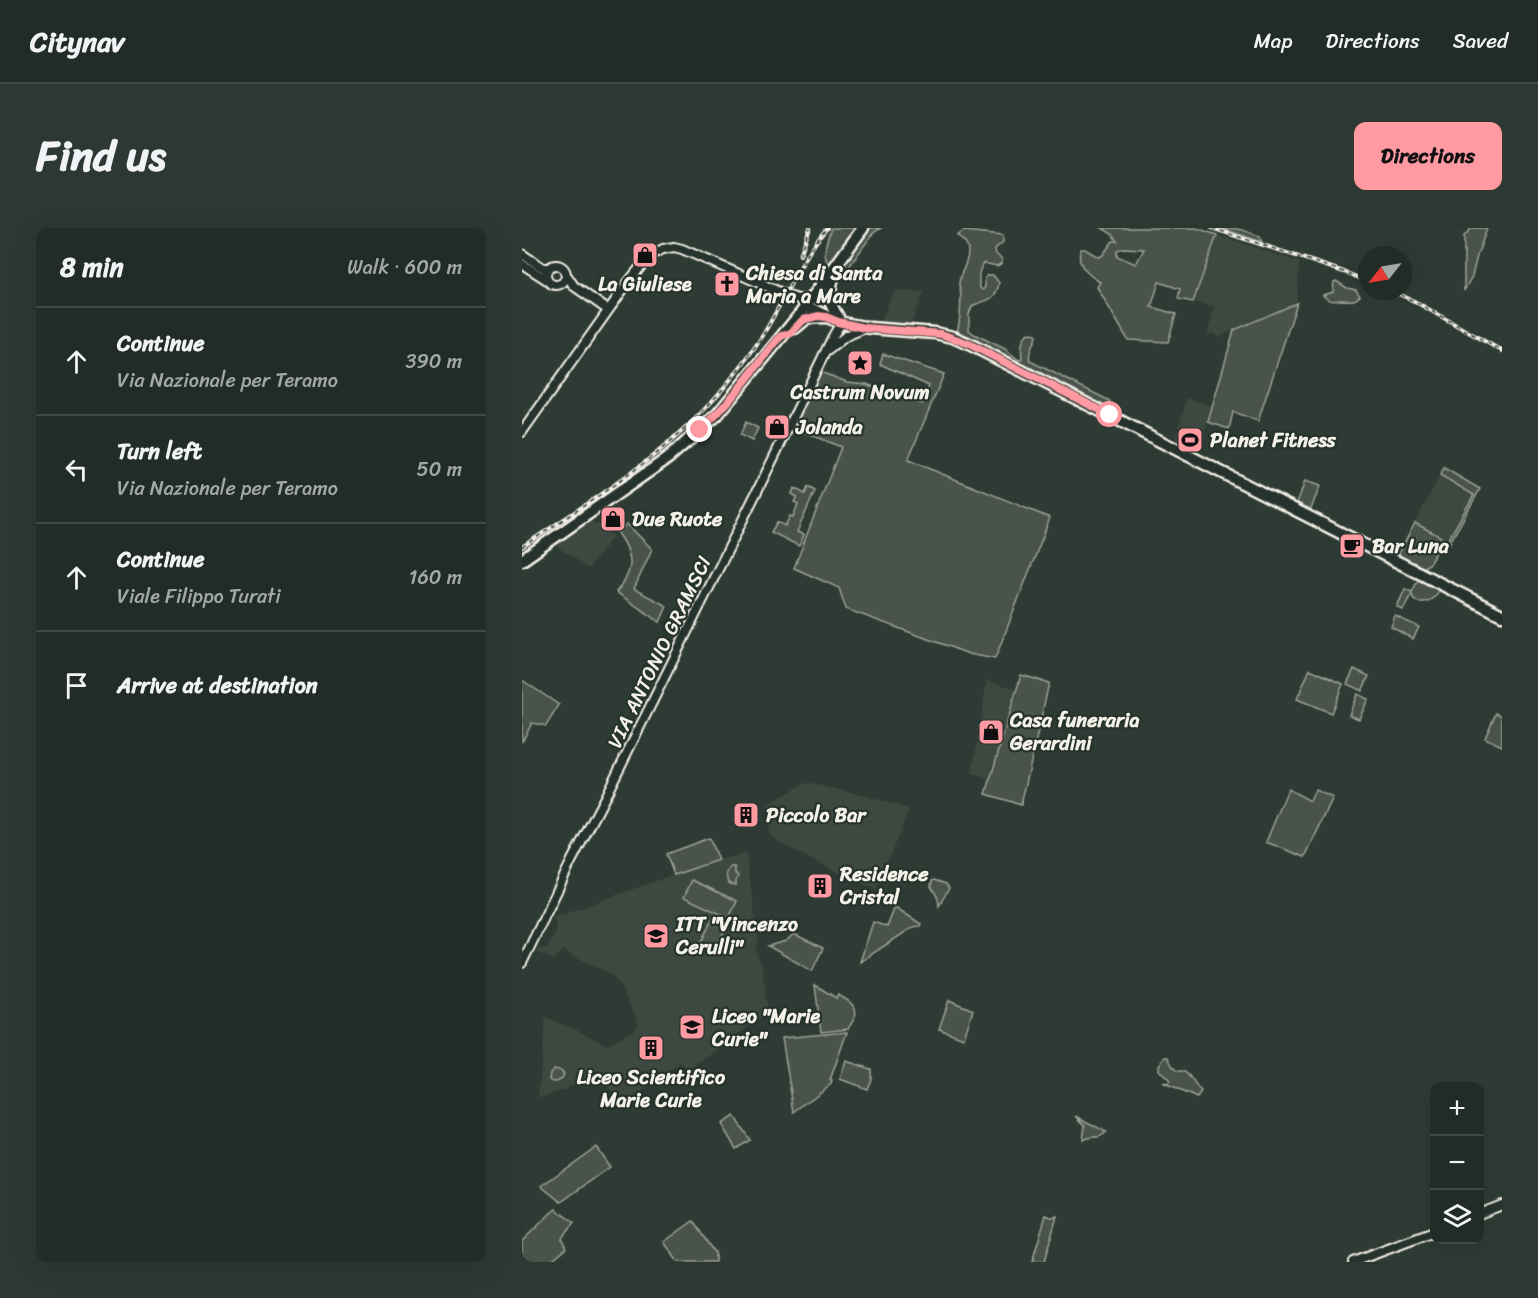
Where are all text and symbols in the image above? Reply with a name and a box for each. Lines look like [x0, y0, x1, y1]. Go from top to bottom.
text: Citynav [30, 17, 124, 66]
text: Map [1254, 22, 1292, 60]
text: Directions [1325, 22, 1420, 60]
text: Saved [1453, 22, 1508, 60]
text: Find us [36, 119, 166, 193]
button: Directions [1354, 122, 1502, 190]
shop icon: La Giuliese [630, 240, 660, 270]
text: 8 min [60, 244, 124, 290]
north arrow [1358, 246, 1412, 300]
text: Walk · 600 m [347, 250, 462, 285]
place label: Chiesa di Santa Maria a Mare [745, 256, 884, 314]
place label: La Giuliese [598, 267, 692, 302]
church icon: Chiesa di Santa Maria a Mare [712, 269, 742, 299]
text: Continue [117, 324, 205, 363]
text: 390 m [406, 344, 462, 379]
icon: ahead [60, 345, 93, 378]
place icon: Castrum Novum [845, 348, 875, 378]
text: Via Nazionale per Teramo [117, 363, 338, 398]
place label: Castrum Novum [789, 375, 930, 410]
route start [1096, 401, 1122, 427]
place label: Jolanda [795, 410, 864, 445]
shop icon: Jolanda [762, 412, 792, 442]
route end [686, 416, 712, 442]
place label: Planet Fitness [1210, 423, 1337, 458]
sports icon: Planet Fitness [1175, 425, 1205, 455]
text: Turn left [117, 432, 202, 471]
text: 50 m [417, 452, 462, 487]
icon: left [60, 453, 93, 486]
text: Via Nazionale per Teramo [117, 471, 338, 506]
place label: Due Ruote [632, 502, 723, 537]
shop icon: Due Ruote [598, 504, 628, 534]
place label: Bar Luna [1372, 529, 1450, 564]
cafe icon: Bar Luna [1337, 531, 1367, 561]
text: Continue [117, 540, 205, 579]
street label: VIA ANTONIO GRAMSCI [598, 550, 721, 755]
text: 160 m [409, 560, 462, 595]
icon: ahead [60, 561, 93, 594]
text: Viale Filippo Turati [117, 579, 281, 614]
text: Arrive at destination [117, 666, 318, 705]
icon: arrive [60, 669, 93, 702]
place label: Casa funeraria Gerardini [1009, 703, 1140, 761]
shop icon: Casa funeraria Gerardini [976, 717, 1006, 747]
place label: Piccolo Bar [766, 798, 867, 833]
building icon: Piccolo Bar [731, 800, 761, 830]
place label: Residence Cristal [839, 857, 929, 915]
building icon: Residence Cristal [805, 871, 835, 901]
place label: ITT "Vincenzo Cerulli" [675, 907, 798, 965]
school or university icon: ITT "Vincenzo Cerulli" [641, 921, 671, 951]
place label: Liceo "Marie Curie" [711, 999, 820, 1057]
school or university icon: Liceo "Marie Curie" [677, 1012, 707, 1042]
building icon: Liceo Scientifico Marie Curie [636, 1033, 666, 1063]
place label: Liceo Scientifico Marie Curie [577, 1060, 726, 1118]
map controls [1430, 1082, 1484, 1244]
button: + [1430, 1082, 1484, 1136]
button: − [1430, 1136, 1484, 1190]
button: layers [1430, 1190, 1484, 1244]

